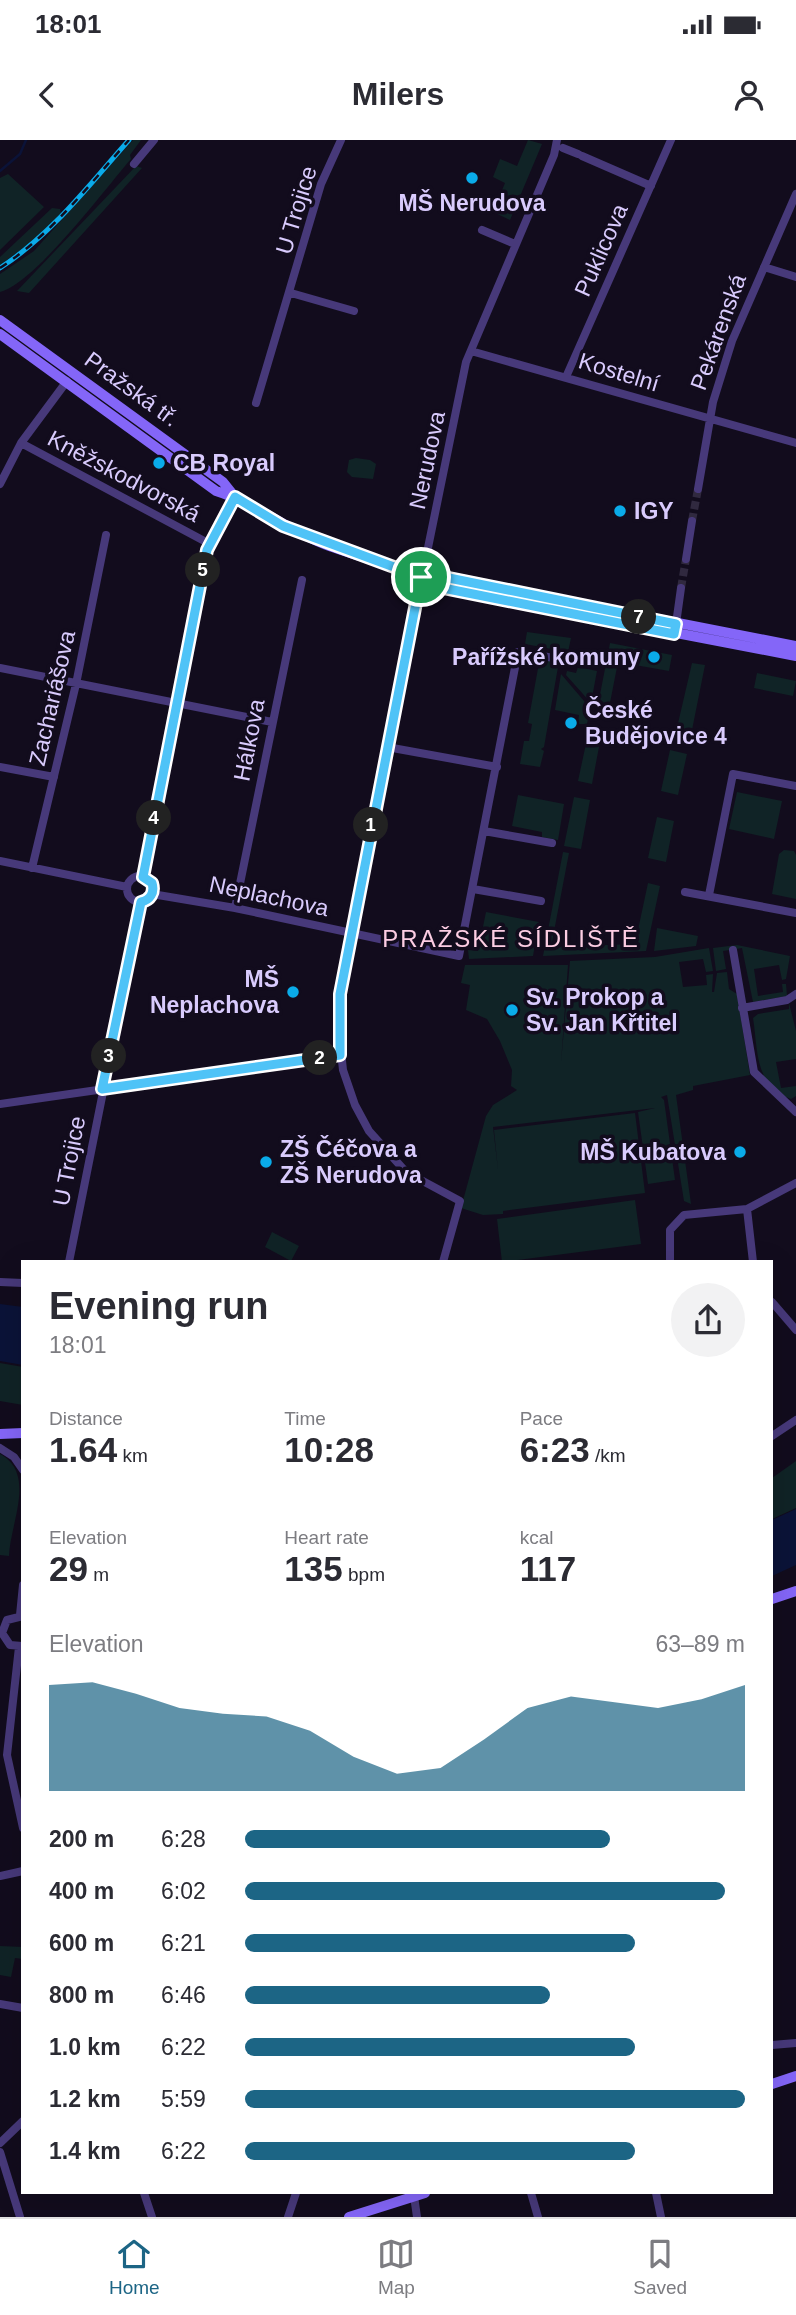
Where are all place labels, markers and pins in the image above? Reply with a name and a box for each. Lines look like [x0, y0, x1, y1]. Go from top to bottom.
marker: MŠ Nerudova [464, 170, 480, 186]
place label: MŠ Nerudova [399, 189, 546, 216]
place label: CB Royal [173, 450, 275, 476]
marker: CB Royal [151, 455, 167, 471]
place label: IGY [634, 498, 674, 524]
marker: IGY [612, 503, 628, 519]
pin [391, 547, 451, 607]
pin: 5 [186, 552, 220, 588]
pin: 7 [622, 600, 656, 634]
place label: Pařížské komuny [452, 644, 640, 670]
marker: Pařížské komuny [646, 649, 662, 665]
place label: České Budějovice 4 [585, 696, 727, 749]
marker: České Budějovice 4 [563, 715, 579, 731]
pin: 4 [136, 800, 172, 836]
pin: 1 [354, 808, 388, 842]
place label: MŠ Neplachova [150, 965, 279, 1018]
marker: MŠ Neplachova [285, 984, 301, 1000]
place label: Sv. Prokop a Sv. Jan Křtitel [526, 984, 678, 1036]
marker: Sv. Prokop a Sv. Jan Křtitel [504, 1002, 520, 1018]
pin: 3 [92, 1038, 126, 1074]
pin: 2 [302, 1040, 338, 1076]
place label: ZŠ Čéčova a ZŠ Nerudova [280, 1135, 422, 1188]
place label: MŠ Kubatova [580, 1138, 726, 1165]
marker: MŠ Kubatova [732, 1144, 748, 1160]
marker: ZŠ Čéčova a ZŠ Nerudova [258, 1154, 274, 1170]

